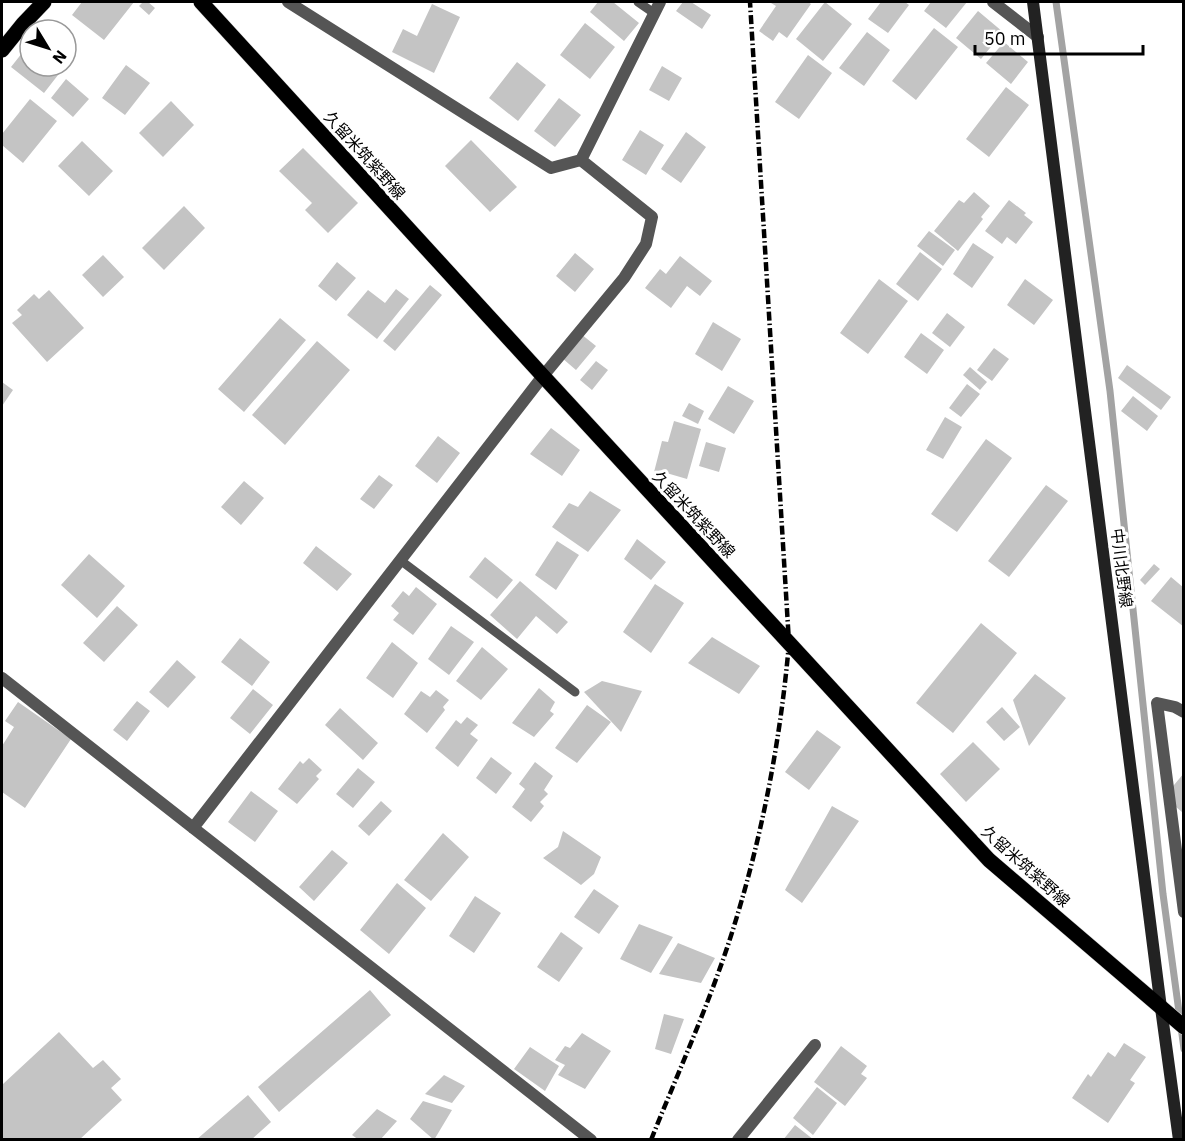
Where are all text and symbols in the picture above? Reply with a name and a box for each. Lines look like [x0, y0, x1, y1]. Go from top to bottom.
north arrow [18, 18, 78, 78]
scale bar [975, 18, 1143, 56]
text: 50 m [984, 27, 1026, 50]
text: N [48, 47, 71, 68]
street label: 久留米筑紫野線 [320, 107, 410, 203]
street label: 久留米筑紫野線 [648, 466, 740, 562]
street label: 中川北野線 [1107, 527, 1137, 609]
street label: 久留米筑紫野線 [978, 821, 1074, 911]

